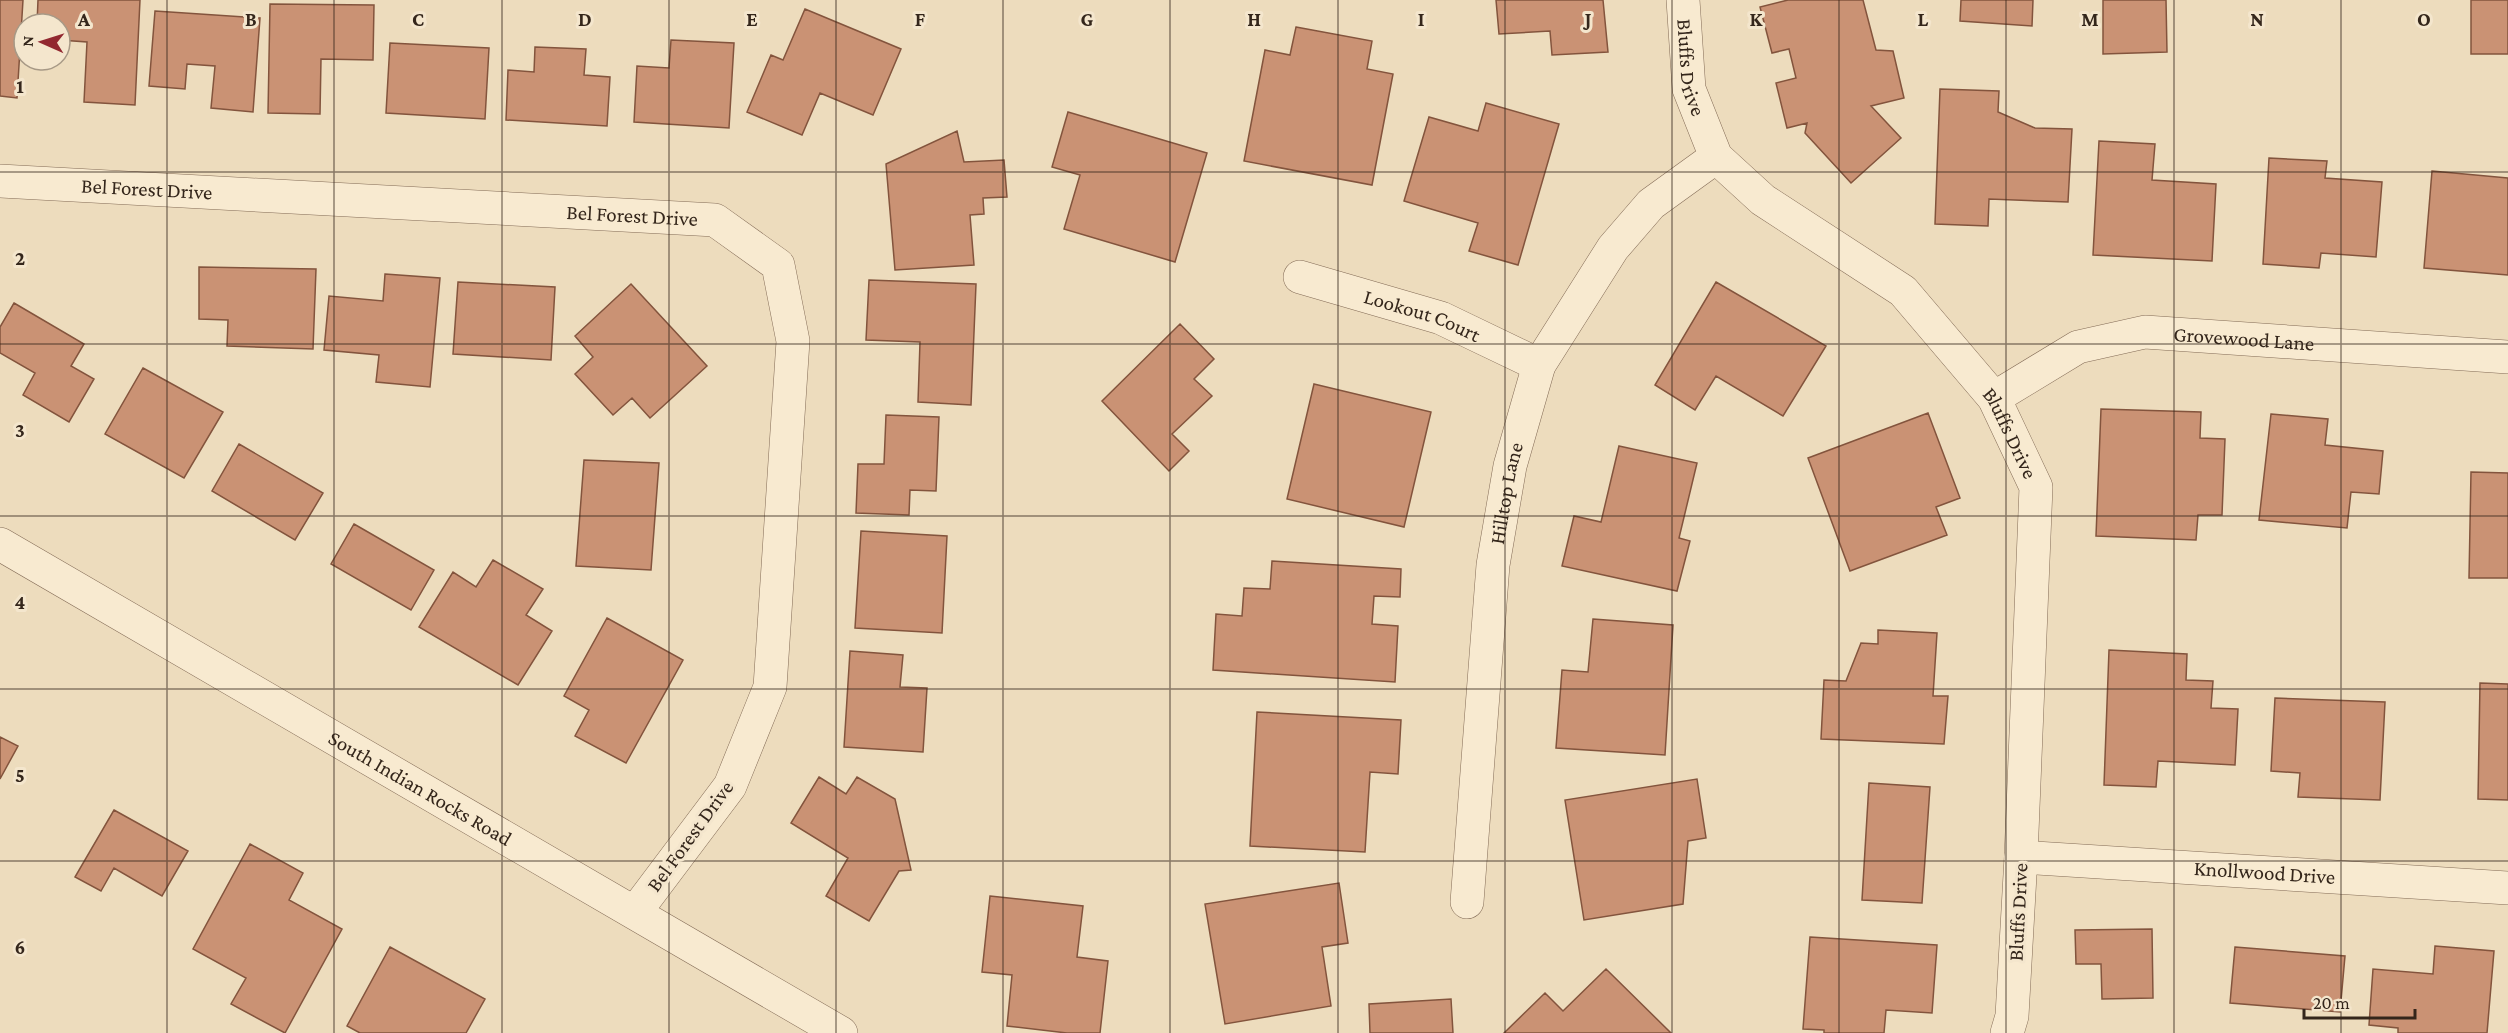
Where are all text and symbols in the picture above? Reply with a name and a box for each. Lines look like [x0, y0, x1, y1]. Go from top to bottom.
text: A [77, 8, 91, 30]
text: B [245, 8, 257, 30]
text: C [412, 8, 424, 30]
text: D [578, 8, 592, 30]
text: E [746, 8, 758, 30]
text: F [915, 8, 926, 30]
text: G [1081, 8, 1094, 30]
text: H [1247, 8, 1261, 30]
text: I [1418, 8, 1425, 30]
text: J [1583, 8, 1592, 30]
text: K [1750, 8, 1764, 30]
text: L [1918, 8, 1929, 30]
text: M [2081, 8, 2099, 30]
text: N [2250, 8, 2264, 30]
text: O [2417, 8, 2431, 30]
north arrow [12, 12, 72, 72]
street label: Bluffs Drive [1672, 18, 1710, 119]
text: N [19, 35, 36, 47]
text: 1 [16, 75, 24, 97]
street label: Bel Forest Drive [80, 173, 213, 205]
street label: Bel Forest Drive [566, 200, 698, 231]
text: 2 [15, 247, 25, 269]
street label: Lookout Court [1361, 284, 1485, 347]
street label: Grovewood Lane [2173, 322, 2315, 356]
street label: Bluffs Drive [1978, 382, 2042, 482]
text: 3 [15, 419, 25, 441]
street label: Hilltop Lane [1485, 439, 1528, 546]
text: 4 [15, 591, 26, 613]
street label: South Indian Rocks Road [324, 726, 516, 851]
text: 5 [15, 764, 25, 786]
street label: Bel Forest Drive [642, 776, 738, 896]
street label: Knollwood Drive [2193, 856, 2336, 889]
street label: Bluffs Drive [2003, 862, 2033, 962]
text: 6 [15, 936, 25, 958]
scale bar [2304, 982, 2415, 1020]
text: 20 m [2313, 993, 2350, 1013]

